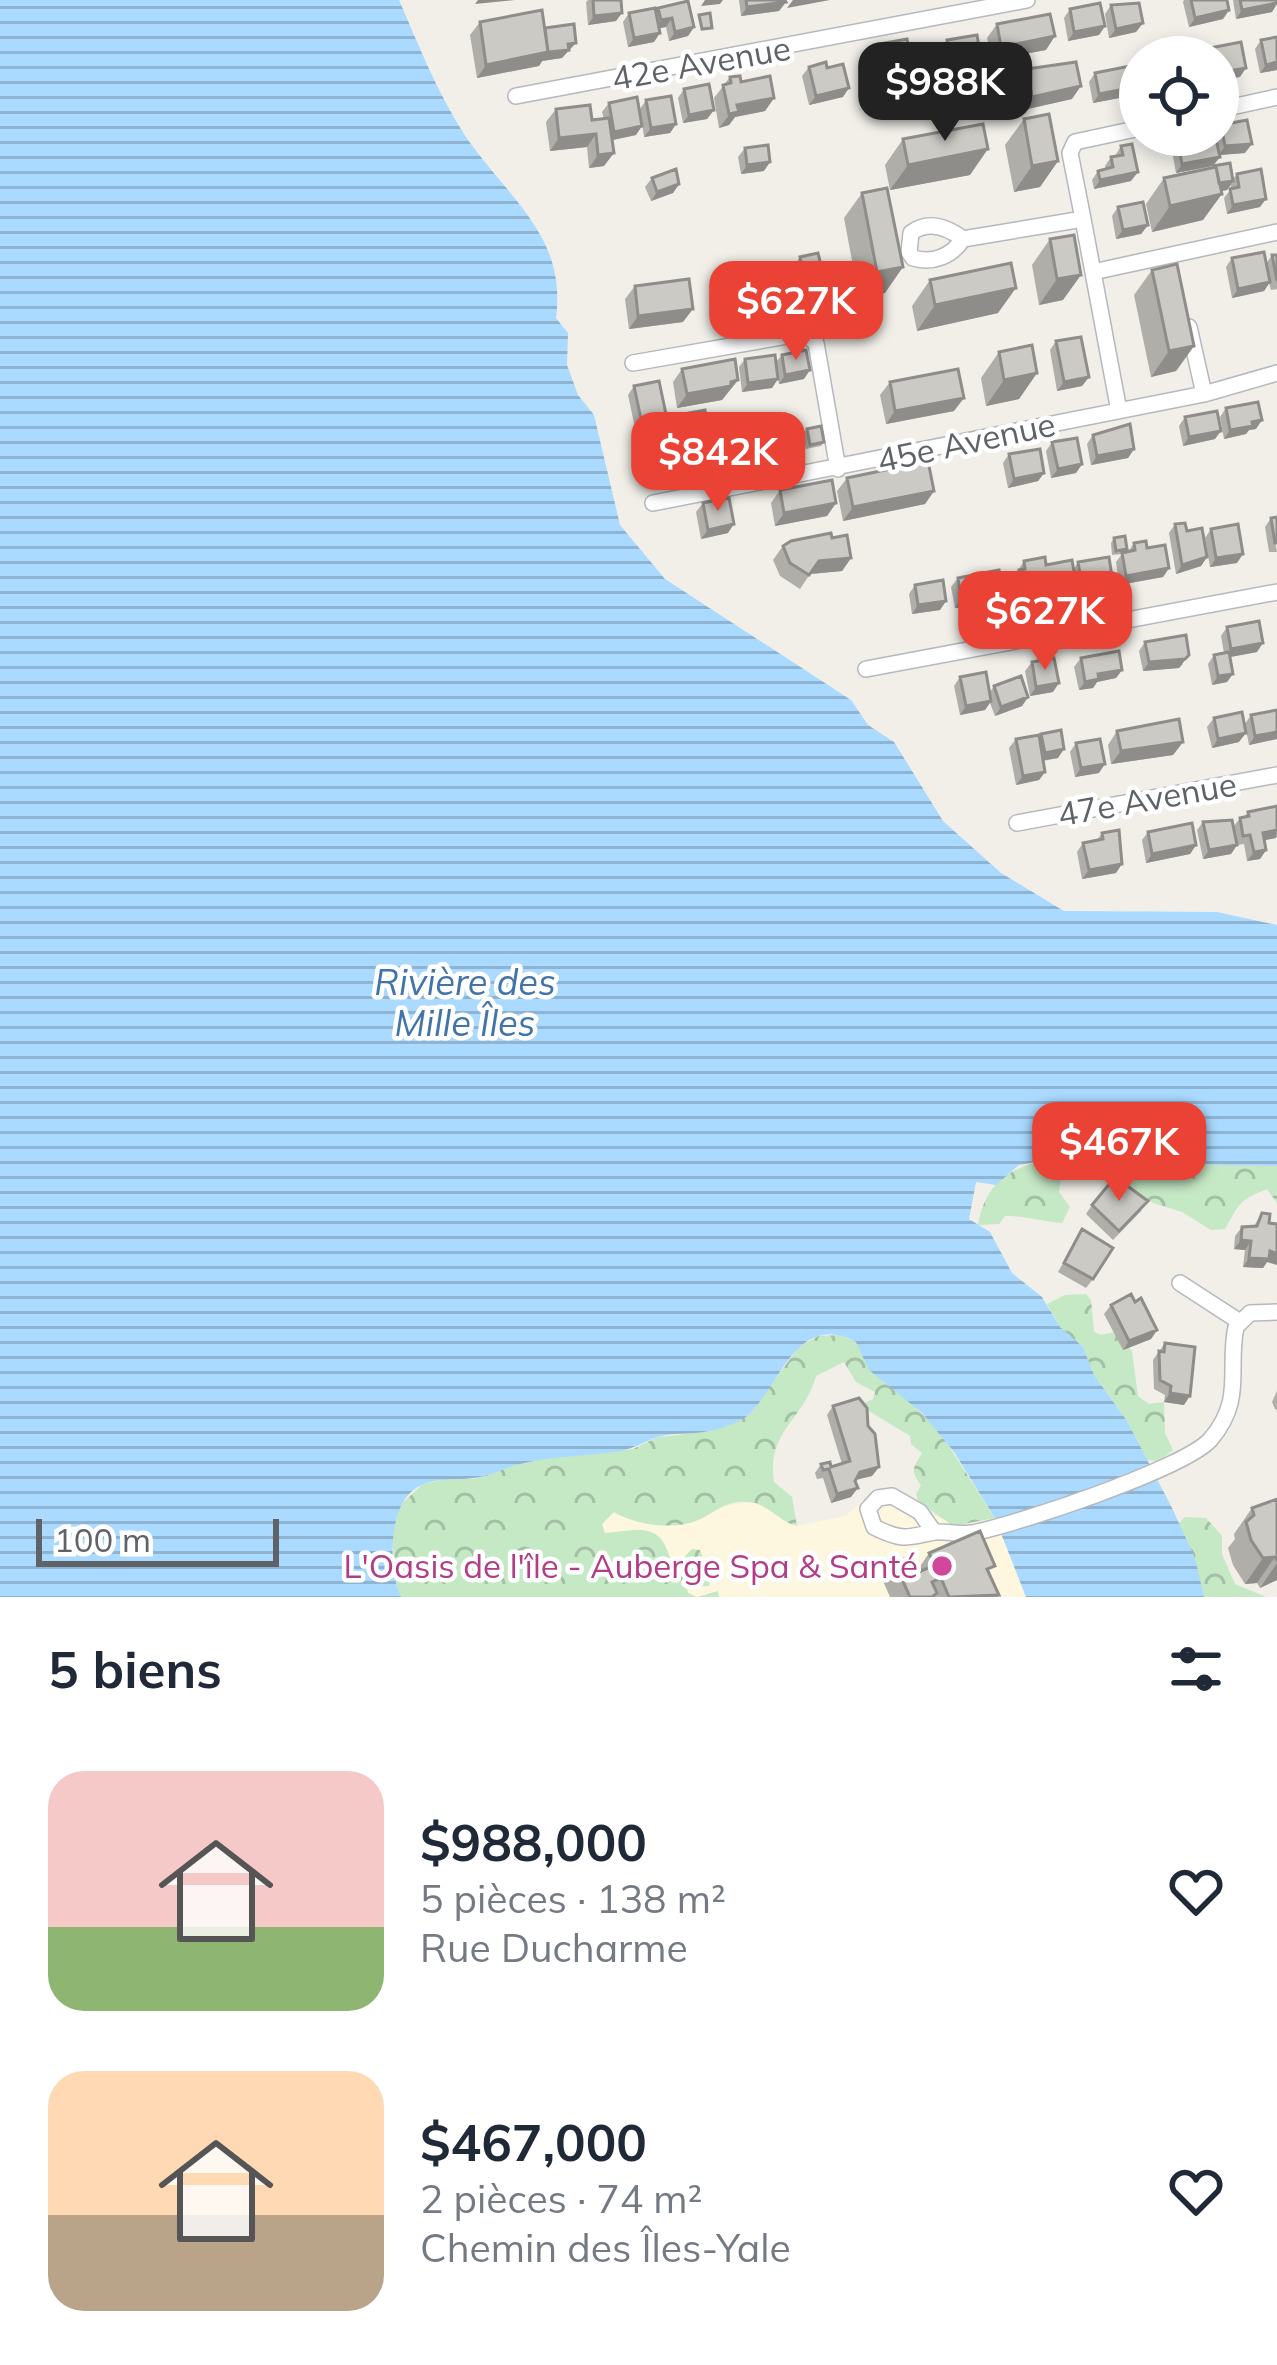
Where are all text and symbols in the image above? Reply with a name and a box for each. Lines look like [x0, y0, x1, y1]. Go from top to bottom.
street label: 42e Avenue [608, 27, 794, 98]
map controls [1119, 36, 1239, 156]
button: locate [1119, 36, 1239, 156]
pin: $988K [861, 42, 1029, 144]
text: $988K [885, 56, 1005, 105]
pin: $627K [712, 261, 880, 363]
text: $627K [736, 275, 856, 324]
street label: 45e Avenue [873, 403, 1059, 480]
pin: $842K [634, 412, 802, 514]
text: $842K [658, 426, 778, 475]
pin: $627K [961, 571, 1129, 673]
text: $627K [985, 585, 1105, 634]
street label: 47e Avenue [1054, 763, 1240, 834]
water label: Rivière des Mille Îles [374, 959, 556, 1045]
pin: $467K [1035, 1102, 1203, 1204]
text: $467K [1059, 1116, 1179, 1165]
scale bar [36, 1513, 279, 1566]
text: 100 m [54, 1519, 151, 1560]
place label: L'Oasis de l'île - Auberge Spa & Santé [344, 1545, 918, 1586]
marker: L'Oasis de l'île - Auberge Spa & Santé [929, 1553, 955, 1579]
icon: filters [1163, 1636, 1229, 1702]
text: 5 biens [48, 1637, 222, 1701]
text: $988,000 [420, 1810, 647, 1874]
icon: home [144, 1819, 288, 1963]
icon: heart [1163, 1858, 1229, 1924]
text: 5 pièces · 138 m² [420, 1874, 726, 1923]
text: Rue Ducharme [420, 1923, 688, 1972]
text: $467,000 [420, 2110, 647, 2174]
icon: home [144, 2119, 288, 2263]
icon: heart [1163, 2158, 1229, 2224]
text: 2 pièces · 74 m² [420, 2174, 702, 2223]
text: Chemin des Îles-Yale [420, 2223, 791, 2272]

